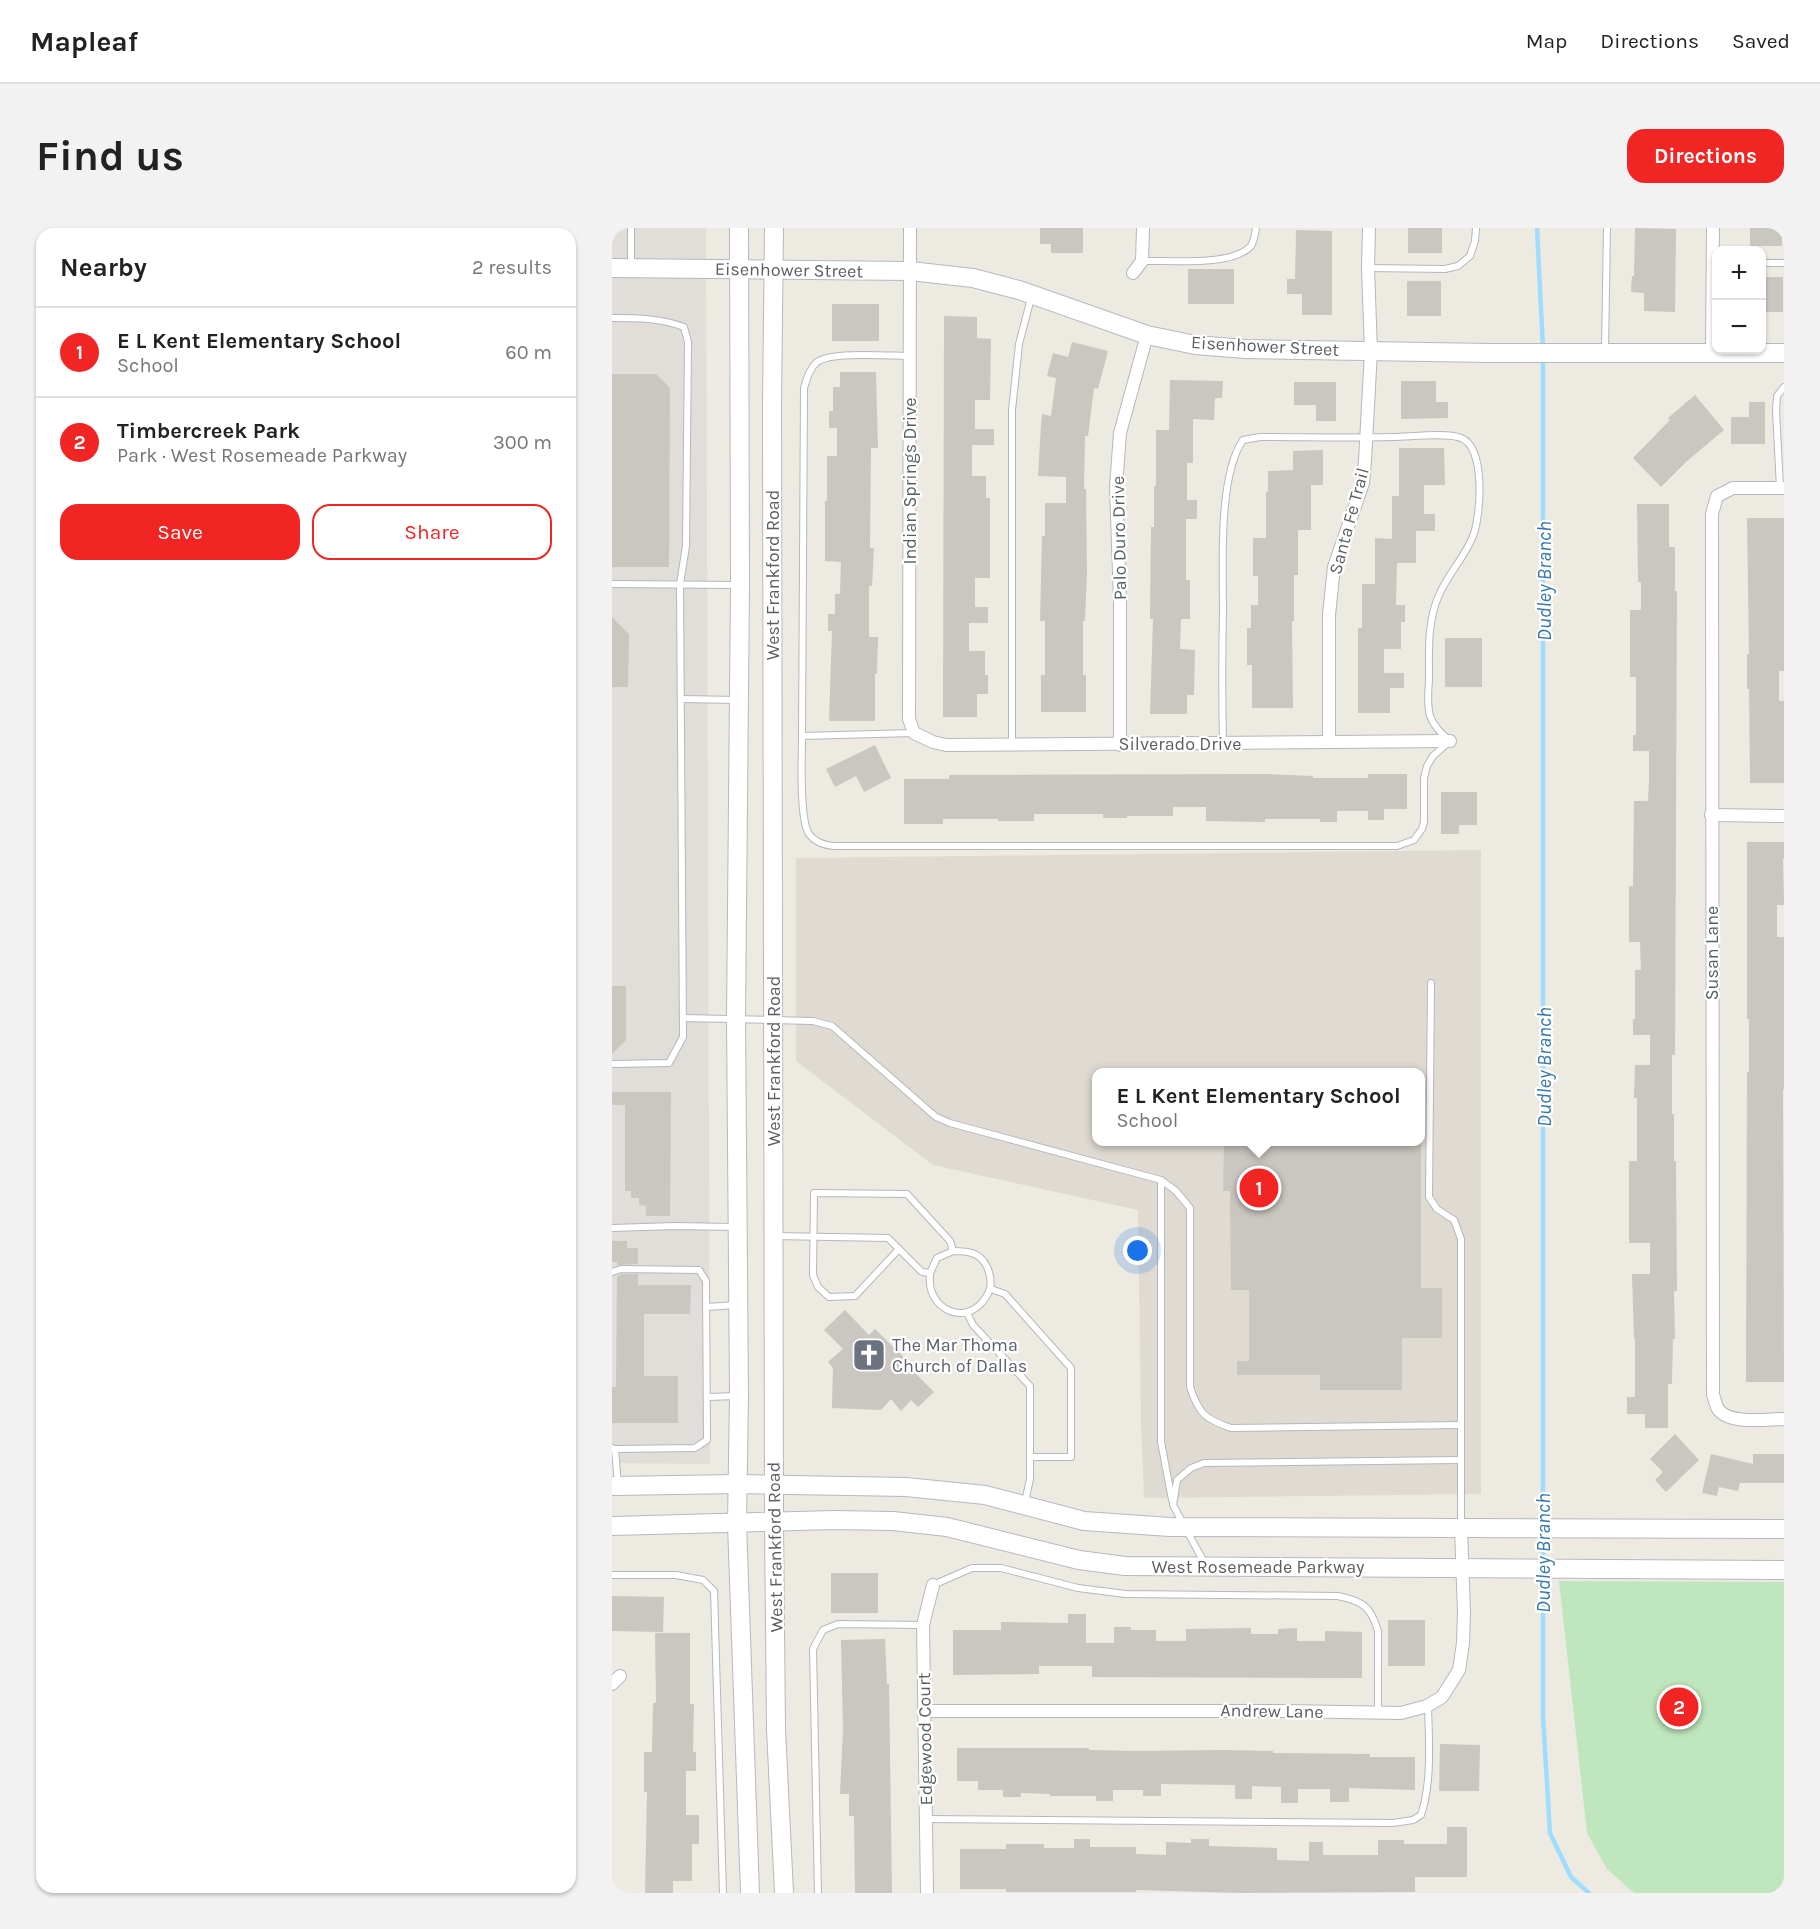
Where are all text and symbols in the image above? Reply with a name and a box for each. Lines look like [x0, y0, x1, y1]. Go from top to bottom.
text: Mapleaf [30, 25, 138, 58]
text: Map [1526, 29, 1567, 53]
text: Directions [1600, 29, 1699, 53]
text: Saved [1732, 29, 1790, 53]
button: Directions [1627, 129, 1784, 183]
text: Find us [36, 131, 184, 181]
map controls [1712, 246, 1766, 354]
button: + [1712, 246, 1766, 300]
text: Nearby [60, 252, 147, 283]
text: 2 results [472, 256, 552, 279]
street label: Eisenhower Street [715, 258, 864, 282]
button: − [1712, 300, 1766, 354]
text: E L Kent Elementary School [117, 328, 401, 354]
street label: Eisenhower Street [1190, 331, 1340, 361]
text: 1 [76, 341, 83, 364]
text: 60 m [505, 341, 552, 364]
text: School [117, 354, 179, 377]
street label: Indian Springs Drive [899, 397, 921, 565]
text: Timbercreek Park [117, 418, 300, 444]
text: 2 [73, 431, 86, 454]
text: 300 m [493, 431, 552, 454]
text: Park · West Rosemeade Parkway [117, 444, 407, 467]
street label: Santa Fe Trail [1324, 465, 1374, 577]
street label: Palo Duro Drive [1107, 476, 1131, 600]
street label: West Frankford Road [762, 490, 784, 660]
button: Save [60, 504, 300, 560]
button: Share [312, 504, 552, 560]
water label: Dudley Branch [1533, 521, 1556, 641]
street label: Silverado Drive [1119, 733, 1241, 755]
street label: Susan Lane [1701, 906, 1723, 1000]
street label: West Frankford Road [763, 976, 785, 1146]
water label: Dudley Branch [1533, 1007, 1556, 1127]
popup [1092, 1068, 1425, 1146]
text: E L Kent Elementary School [1116, 1083, 1401, 1109]
text: School [1116, 1109, 1178, 1132]
pin: 1 [1240, 1166, 1278, 1210]
your location [1123, 1236, 1152, 1265]
place label: The Mar Thoma Church of Dallas [892, 1334, 1027, 1377]
church icon: The Mar Thoma Church of Dallas [851, 1337, 887, 1373]
street label: West Frankford Road [763, 1461, 787, 1633]
water label: Dudley Branch [1532, 1493, 1555, 1613]
street label: West Rosemeade Parkway [1152, 1556, 1365, 1578]
street label: Edgewood Court [913, 1672, 937, 1806]
pin: 2 [1660, 1684, 1698, 1730]
street label: Andrew Lane [1220, 1699, 1324, 1723]

